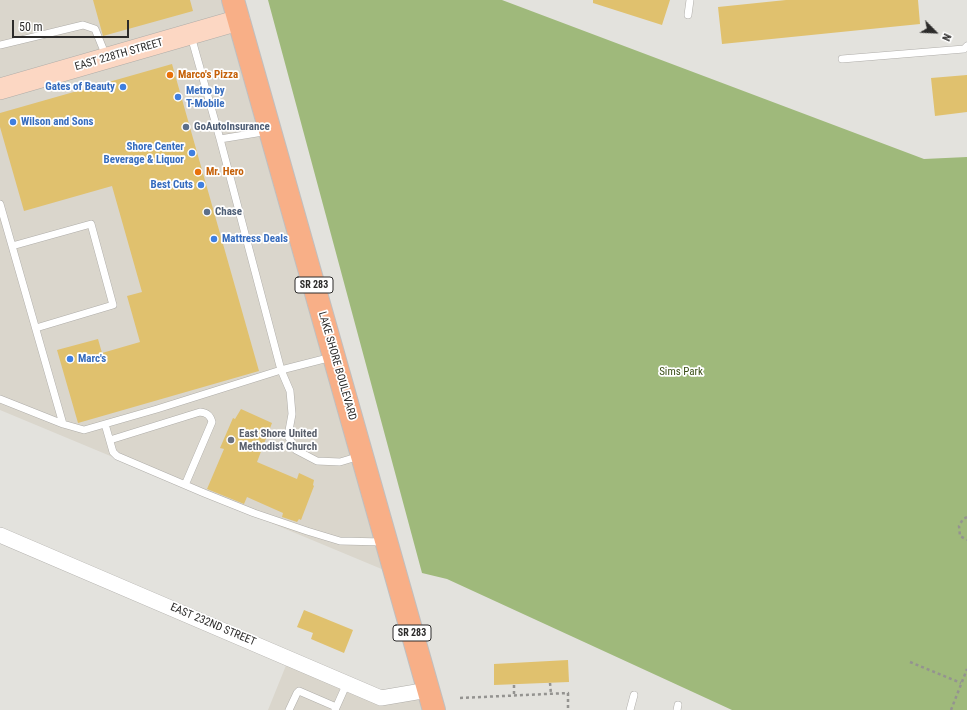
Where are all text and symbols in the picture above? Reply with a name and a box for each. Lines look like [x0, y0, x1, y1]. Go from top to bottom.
scale bar [14, 12, 131, 38]
north arrow [915, 12, 955, 52]
text: 50 m [19, 20, 43, 34]
text: N [939, 31, 954, 43]
street label: EAST 228TH STREET [73, 36, 165, 74]
place label: Marco's Pizza [178, 68, 238, 82]
marker: Marco's Pizza [165, 70, 175, 80]
place label: Gates of Beauty [45, 80, 115, 94]
marker: Gates of Beauty [118, 82, 128, 92]
place label: Metro by T-Mobile [186, 84, 225, 110]
marker: Metro by T-Mobile [173, 92, 183, 102]
place label: Wilson and Sons [21, 115, 94, 129]
marker: Wilson and Sons [8, 117, 18, 127]
place label: GoAutoInsurance [194, 120, 270, 134]
marker: GoAutoInsurance [181, 122, 191, 132]
place label: Shore Center Beverage & Liquor [104, 140, 184, 166]
marker: Shore Center Beverage & Liquor [187, 148, 197, 158]
place label: Mr. Hero [206, 165, 244, 179]
marker: Mr. Hero [193, 167, 203, 177]
place label: Best Cuts [151, 178, 193, 192]
marker: Best Cuts [196, 180, 206, 190]
place label: Chase [215, 205, 242, 219]
marker: Chase [202, 207, 212, 217]
place label: Mattress Deals [222, 232, 288, 246]
marker: Mattress Deals [209, 234, 219, 244]
road number: SR 283 [295, 277, 333, 293]
street label: LAKE SHORE BOULEVARD [315, 310, 359, 422]
place label: Marc's [78, 352, 106, 366]
marker: Marc's [65, 354, 75, 364]
park label: Sims Park [659, 365, 703, 379]
place label: East Shore United Methodist Church [239, 427, 317, 453]
marker: East Shore United Methodist Church [226, 435, 236, 445]
street label: EAST 232ND STREET [168, 601, 258, 649]
road number: SR 283 [393, 625, 431, 641]

